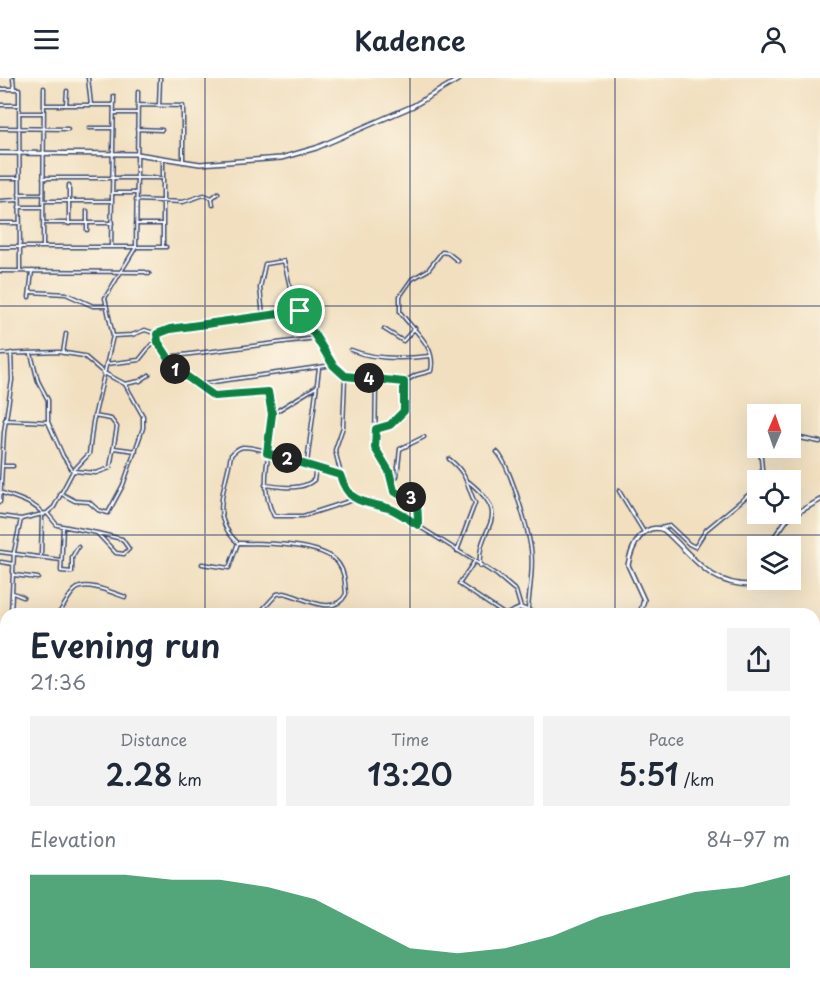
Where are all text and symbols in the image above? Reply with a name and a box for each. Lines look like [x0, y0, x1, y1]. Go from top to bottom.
text: Kadence [354, 19, 466, 60]
icon: menu [30, 23, 63, 56]
icon: person [757, 23, 790, 56]
pin [274, 285, 325, 336]
icon: arrive [283, 294, 316, 327]
pin: 1 [160, 354, 190, 384]
text: 1 [171, 357, 179, 381]
pin: 4 [354, 363, 384, 393]
text: 4 [364, 366, 374, 390]
north arrow [747, 404, 801, 458]
map controls [747, 404, 801, 590]
pin: 2 [272, 443, 302, 473]
text: 2 [281, 446, 293, 470]
button: locate [747, 470, 801, 524]
pin: 3 [396, 482, 426, 512]
text: 3 [406, 485, 416, 509]
button: layers [747, 536, 801, 590]
text: Evening run [30, 619, 221, 669]
button: share [727, 628, 790, 691]
text: 21:36 [30, 667, 86, 697]
text: Distance [120, 727, 187, 751]
text: Time [391, 727, 429, 751]
text: Pace [648, 727, 684, 751]
text: 2.28 [106, 751, 172, 796]
text: 13:20 [367, 751, 453, 796]
text: 5:51 [618, 751, 678, 796]
text: km [172, 767, 202, 791]
text: /km [678, 767, 714, 791]
text: Elevation [30, 824, 116, 854]
text: 84–97 m [706, 824, 790, 854]

